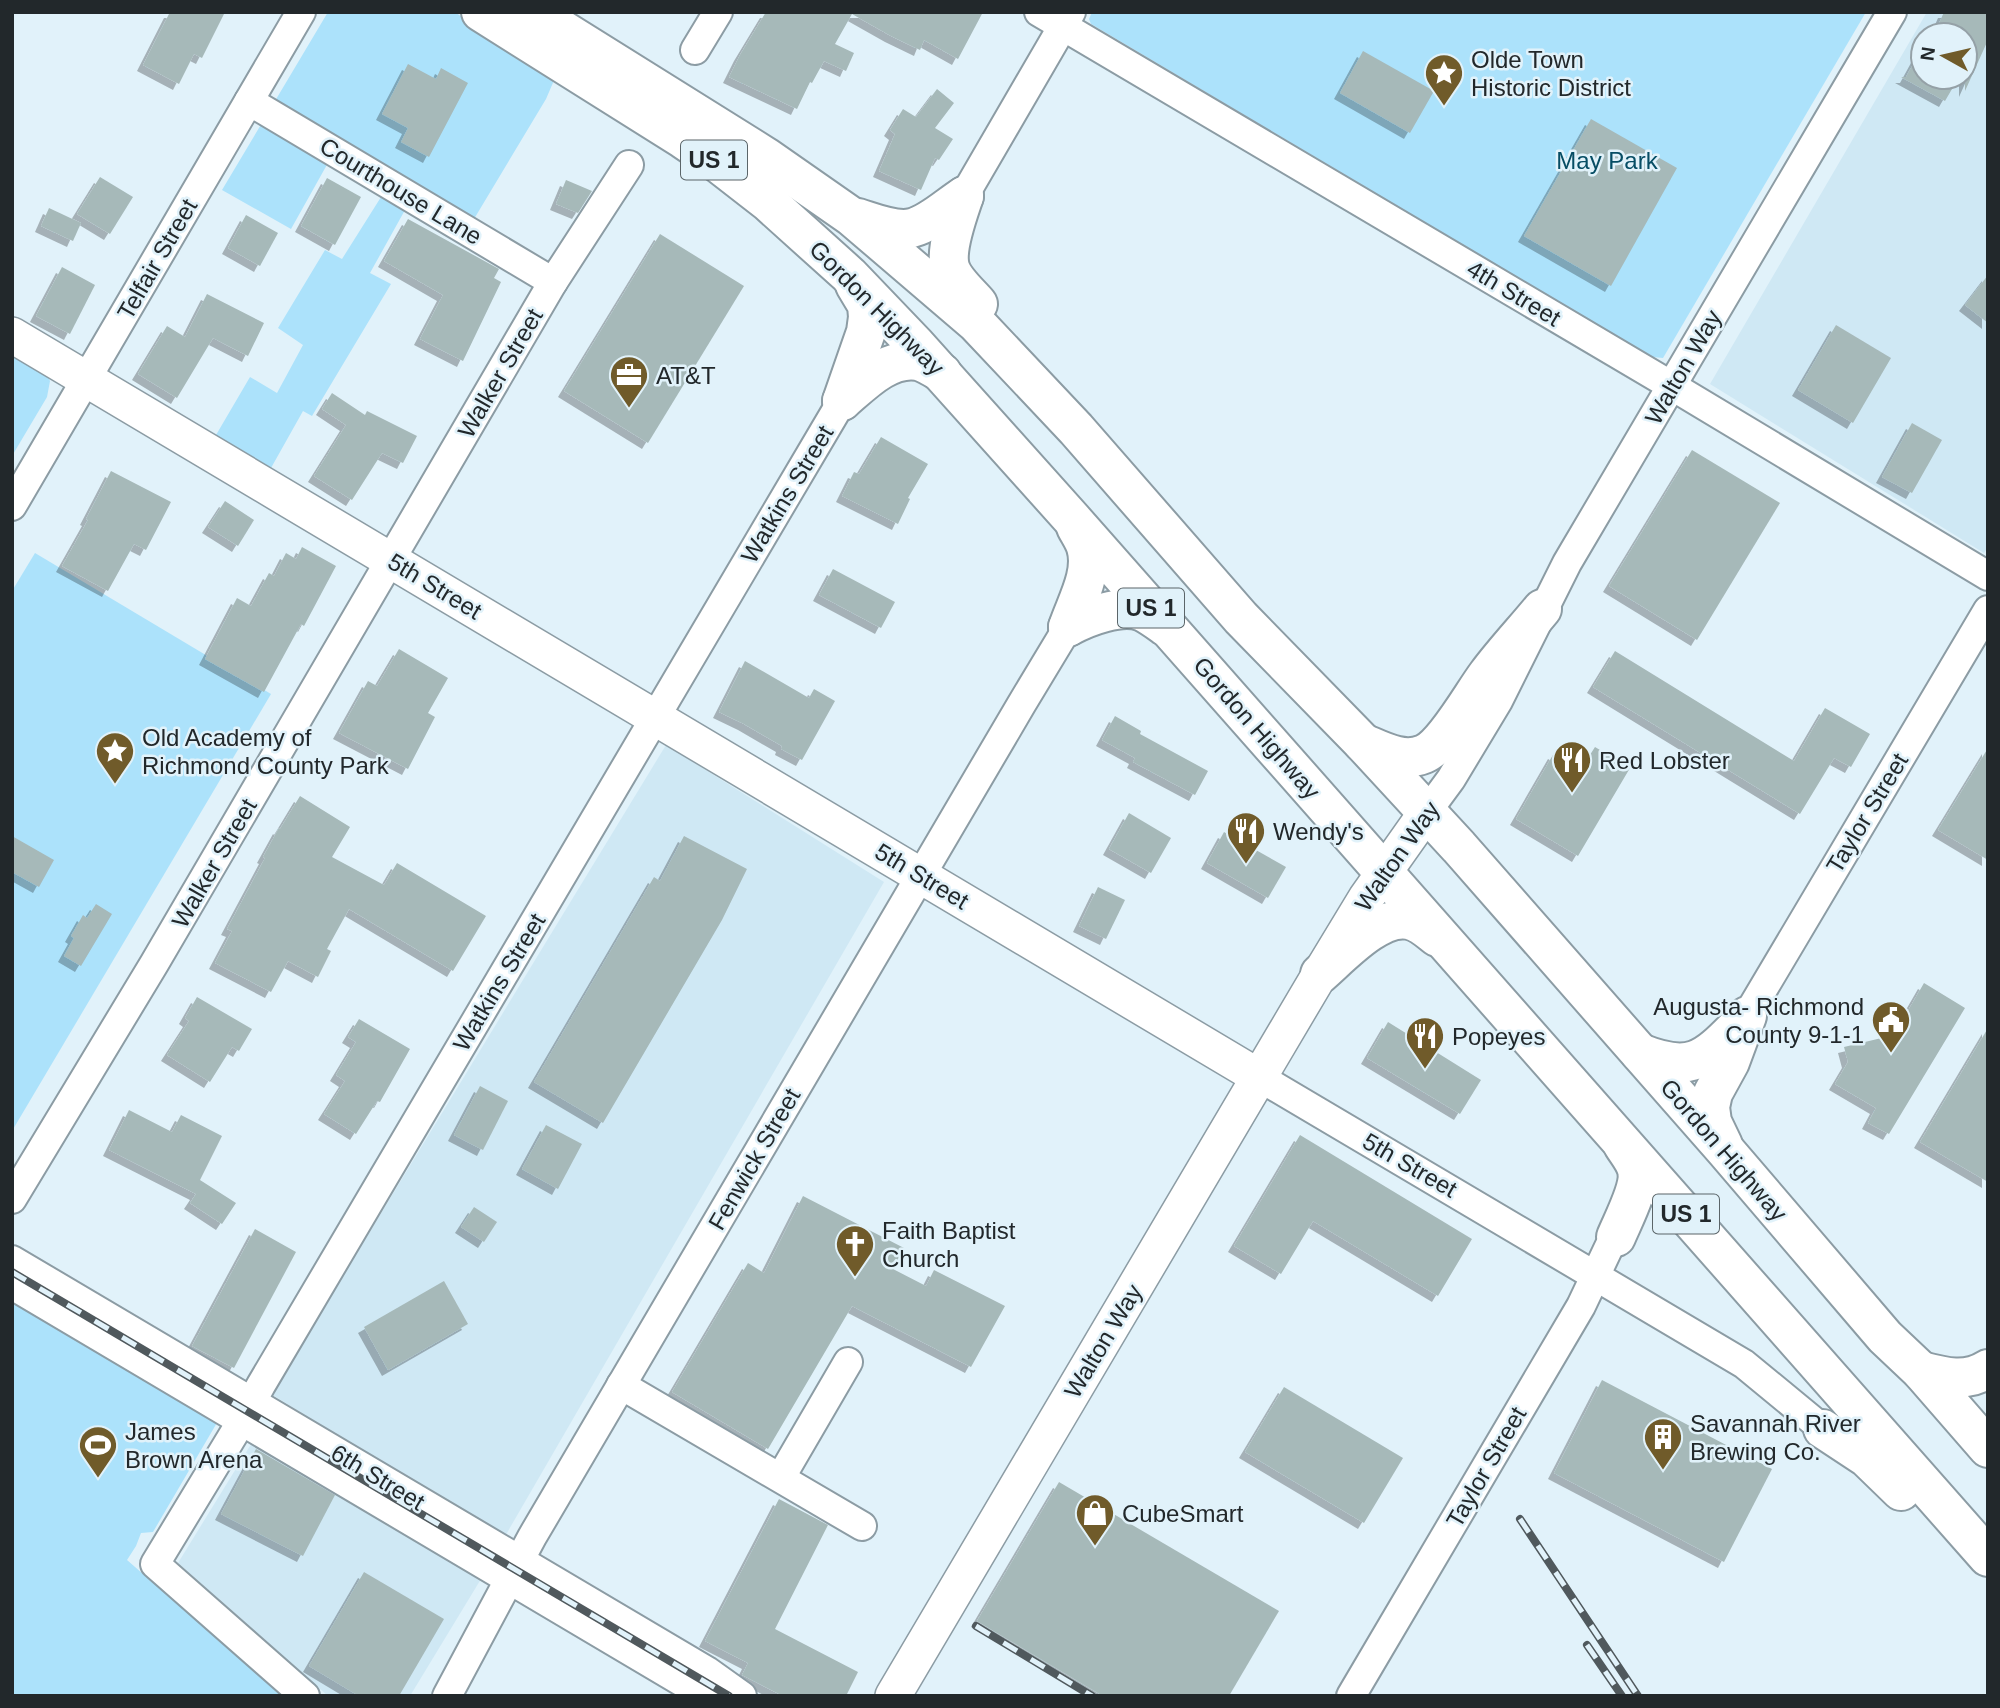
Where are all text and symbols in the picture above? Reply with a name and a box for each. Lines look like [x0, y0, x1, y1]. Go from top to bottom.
north arrow [1909, 21, 1979, 91]
text: N [1916, 45, 1939, 62]
place label: Olde Town Historic District [1471, 46, 1631, 101]
place icon: Olde Town Historic District [1423, 52, 1465, 107]
street label: Courthouse Lane [315, 132, 487, 250]
road number: US 1 [681, 140, 747, 180]
park label: May Park [1556, 147, 1659, 174]
street label: Telfair Street [112, 194, 203, 324]
street label: Gordon Highway [804, 235, 950, 381]
street label: 4th Street [1462, 255, 1566, 332]
street label: Walker Street [452, 303, 548, 442]
street label: Walton Way [1639, 305, 1727, 429]
office icon: AT&T [608, 354, 650, 409]
place label: AT&T [656, 362, 716, 389]
street label: Watkins Street [735, 420, 839, 567]
street label: 5th Street [383, 548, 487, 625]
road number: US 1 [1118, 588, 1184, 628]
street label: Gordon Highway [1188, 652, 1326, 804]
place label: Old Academy of Richmond County Park [142, 724, 390, 779]
place icon: Old Academy of Richmond County Park [94, 730, 136, 785]
restaurant icon: Red Lobster [1551, 739, 1593, 794]
place label: Red Lobster [1599, 747, 1730, 774]
street label: Taylor Street [1821, 748, 1913, 878]
street label: Walker Street [166, 793, 262, 932]
street label: Walton Way [1349, 796, 1445, 916]
restaurant icon: Wendy's [1225, 810, 1267, 865]
place label: Wendy's [1273, 818, 1364, 845]
street label: 5th Street [870, 838, 974, 915]
street label: Watkins Street [447, 908, 551, 1055]
place label: Augusta- Richmond County 9-1-1 [1653, 993, 1864, 1048]
public building icon: Augusta- Richmond County 9-1-1 [1870, 999, 1912, 1054]
restaurant icon: Popeyes [1404, 1015, 1446, 1070]
place label: Popeyes [1452, 1023, 1545, 1050]
street label: Gordon Highway [1655, 1074, 1793, 1226]
street label: Fenwick Street [703, 1083, 806, 1234]
street label: 5th Street [1358, 1127, 1462, 1203]
road number: US 1 [1653, 1194, 1719, 1233]
place label: Faith Baptist Church [882, 1217, 1016, 1272]
church icon: Faith Baptist Church [834, 1223, 876, 1278]
street label: Walton Way [1059, 1279, 1147, 1403]
street label: Taylor Street [1441, 1402, 1532, 1532]
place label: Savannah River Brewing Co. [1690, 1410, 1861, 1465]
building icon: Savannah River Brewing Co. [1642, 1416, 1684, 1471]
place label: James Brown Arena [125, 1418, 263, 1473]
sports icon: James Brown Arena [77, 1424, 119, 1479]
street label: 6th Street [326, 1439, 430, 1516]
shop icon: CubeSmart [1074, 1492, 1116, 1547]
place label: CubeSmart [1122, 1500, 1244, 1527]

